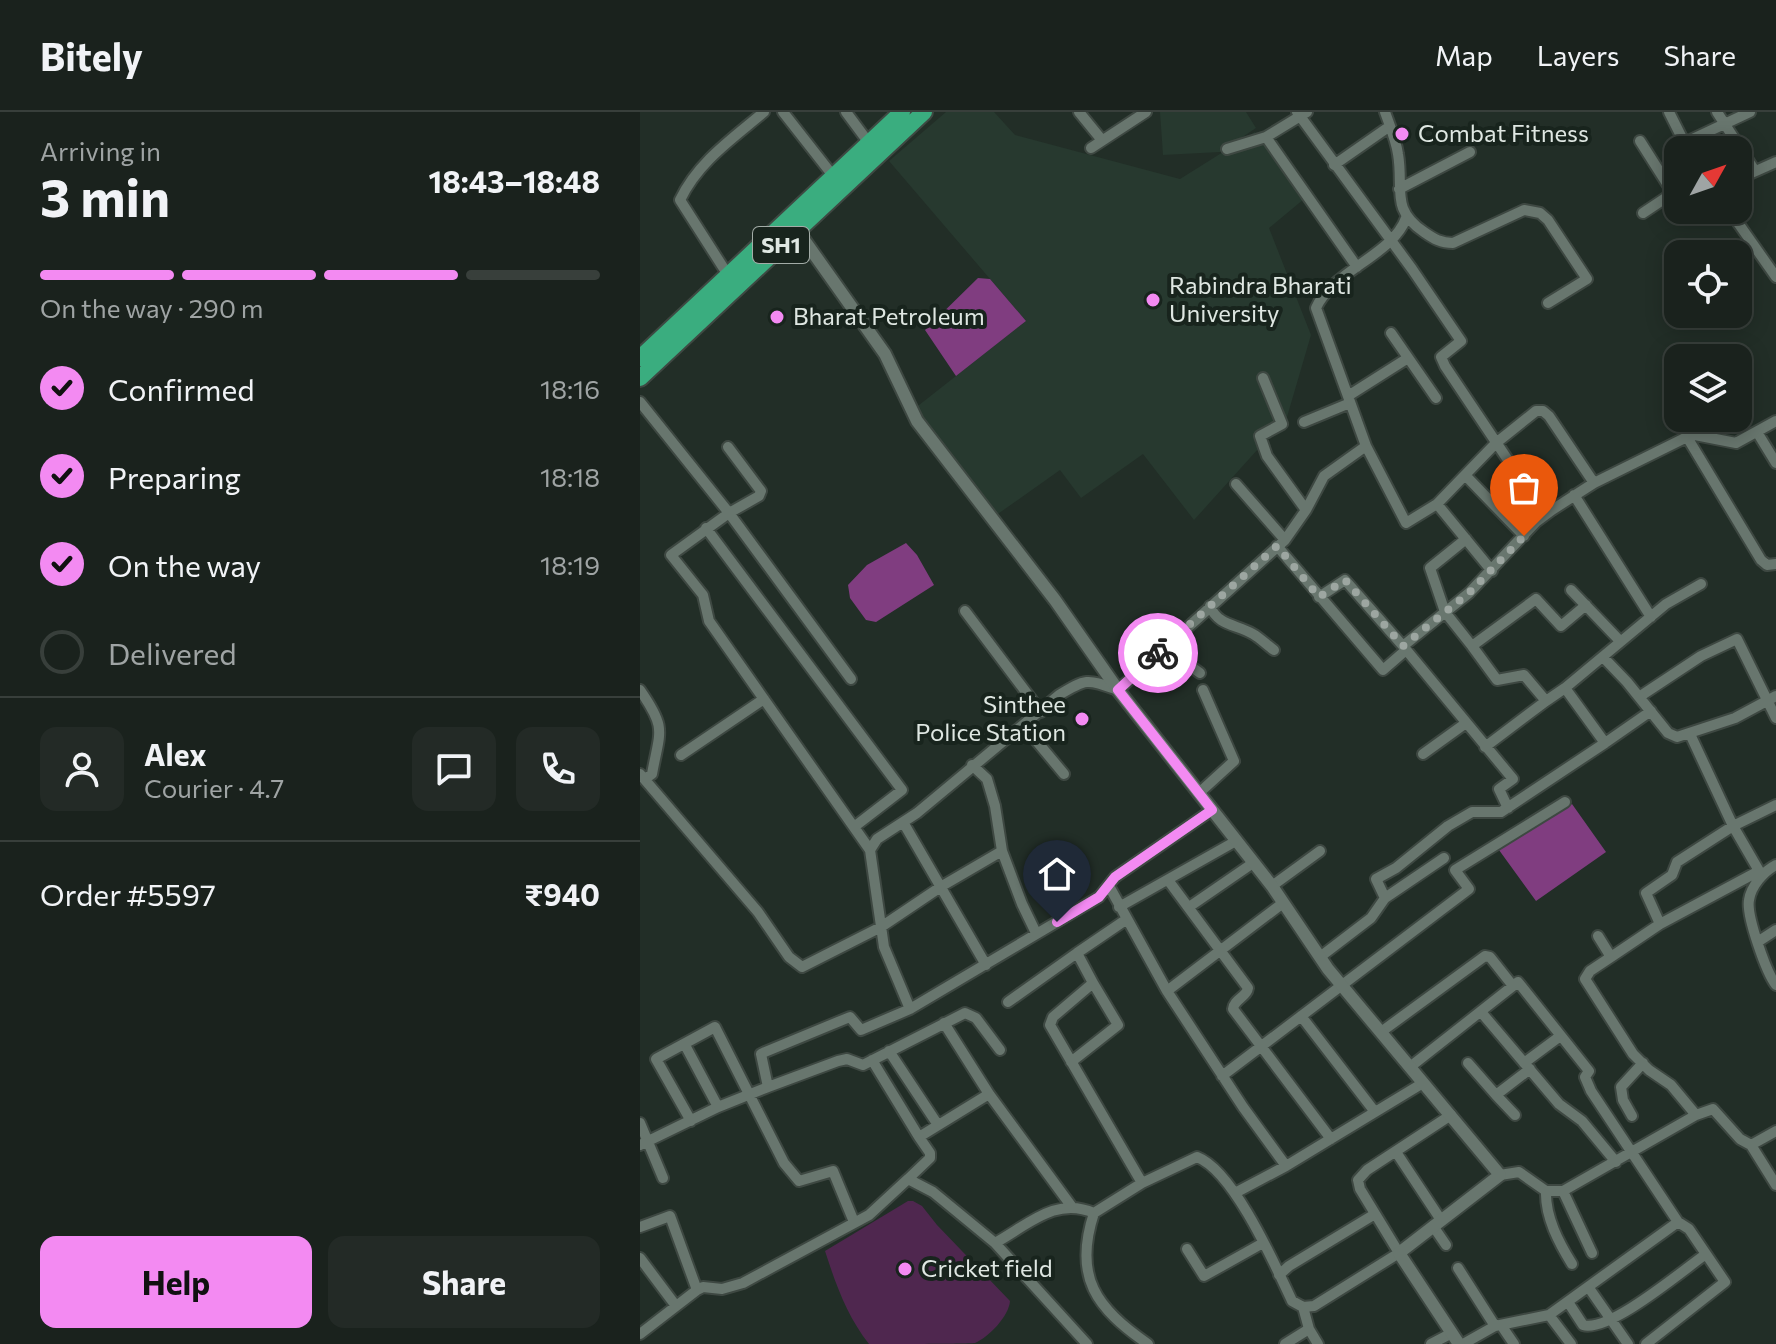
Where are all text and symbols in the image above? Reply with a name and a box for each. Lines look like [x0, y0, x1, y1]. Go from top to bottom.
text: Bitely [40, 32, 143, 79]
text: Map [1435, 38, 1493, 72]
text: Layers [1537, 38, 1619, 72]
text: Share [1663, 38, 1736, 72]
place label: Combat Fitness [1418, 118, 1589, 147]
marker: Combat Fitness [1393, 125, 1411, 143]
text: Arriving in [40, 135, 161, 166]
north arrow [1664, 136, 1752, 224]
map controls [1664, 136, 1752, 432]
text: 18:43–18:48 [429, 162, 600, 199]
text: 3 min [40, 164, 170, 228]
road number: SH1 [753, 227, 809, 263]
button: locate [1664, 240, 1752, 328]
place label: Rabindra Bharati University [1169, 270, 1352, 327]
marker: Rabindra Bharati University [1144, 291, 1162, 309]
text: On the way · 290 m [40, 292, 264, 323]
place label: Bharat Petroleum [793, 301, 985, 330]
marker: Bharat Petroleum [768, 308, 786, 326]
button: layers [1664, 344, 1752, 432]
icon: check [40, 366, 84, 410]
text: Confirmed [108, 370, 255, 407]
text: 18:16 [540, 373, 600, 404]
icon: check [40, 454, 84, 498]
pin [1490, 454, 1558, 536]
text: Preparing [108, 458, 241, 495]
text: 18:18 [540, 461, 600, 492]
icon: bag [1502, 466, 1546, 510]
icon: check [40, 542, 84, 586]
text: On the way [108, 546, 261, 583]
text: 18:19 [540, 549, 600, 580]
courier [1118, 613, 1198, 693]
icon: bike [1136, 631, 1180, 675]
text: Delivered [108, 634, 237, 671]
place label: Sinthee Police Station [915, 689, 1066, 746]
marker: Sinthee Police Station [1073, 710, 1091, 728]
button: person [40, 727, 124, 811]
button: chat [412, 727, 496, 811]
button: phone [516, 727, 600, 811]
text: Alex [144, 735, 207, 772]
text: Courier · 4.7 [144, 772, 284, 803]
pin [1023, 840, 1091, 922]
icon: home [1035, 852, 1079, 896]
text: Order #5597 [40, 875, 216, 912]
text: ₹940 [525, 875, 600, 912]
button: Help [40, 1236, 312, 1328]
button: Share [328, 1236, 600, 1328]
place label: Cricket field [921, 1253, 1053, 1282]
marker: Cricket field [896, 1260, 914, 1278]

